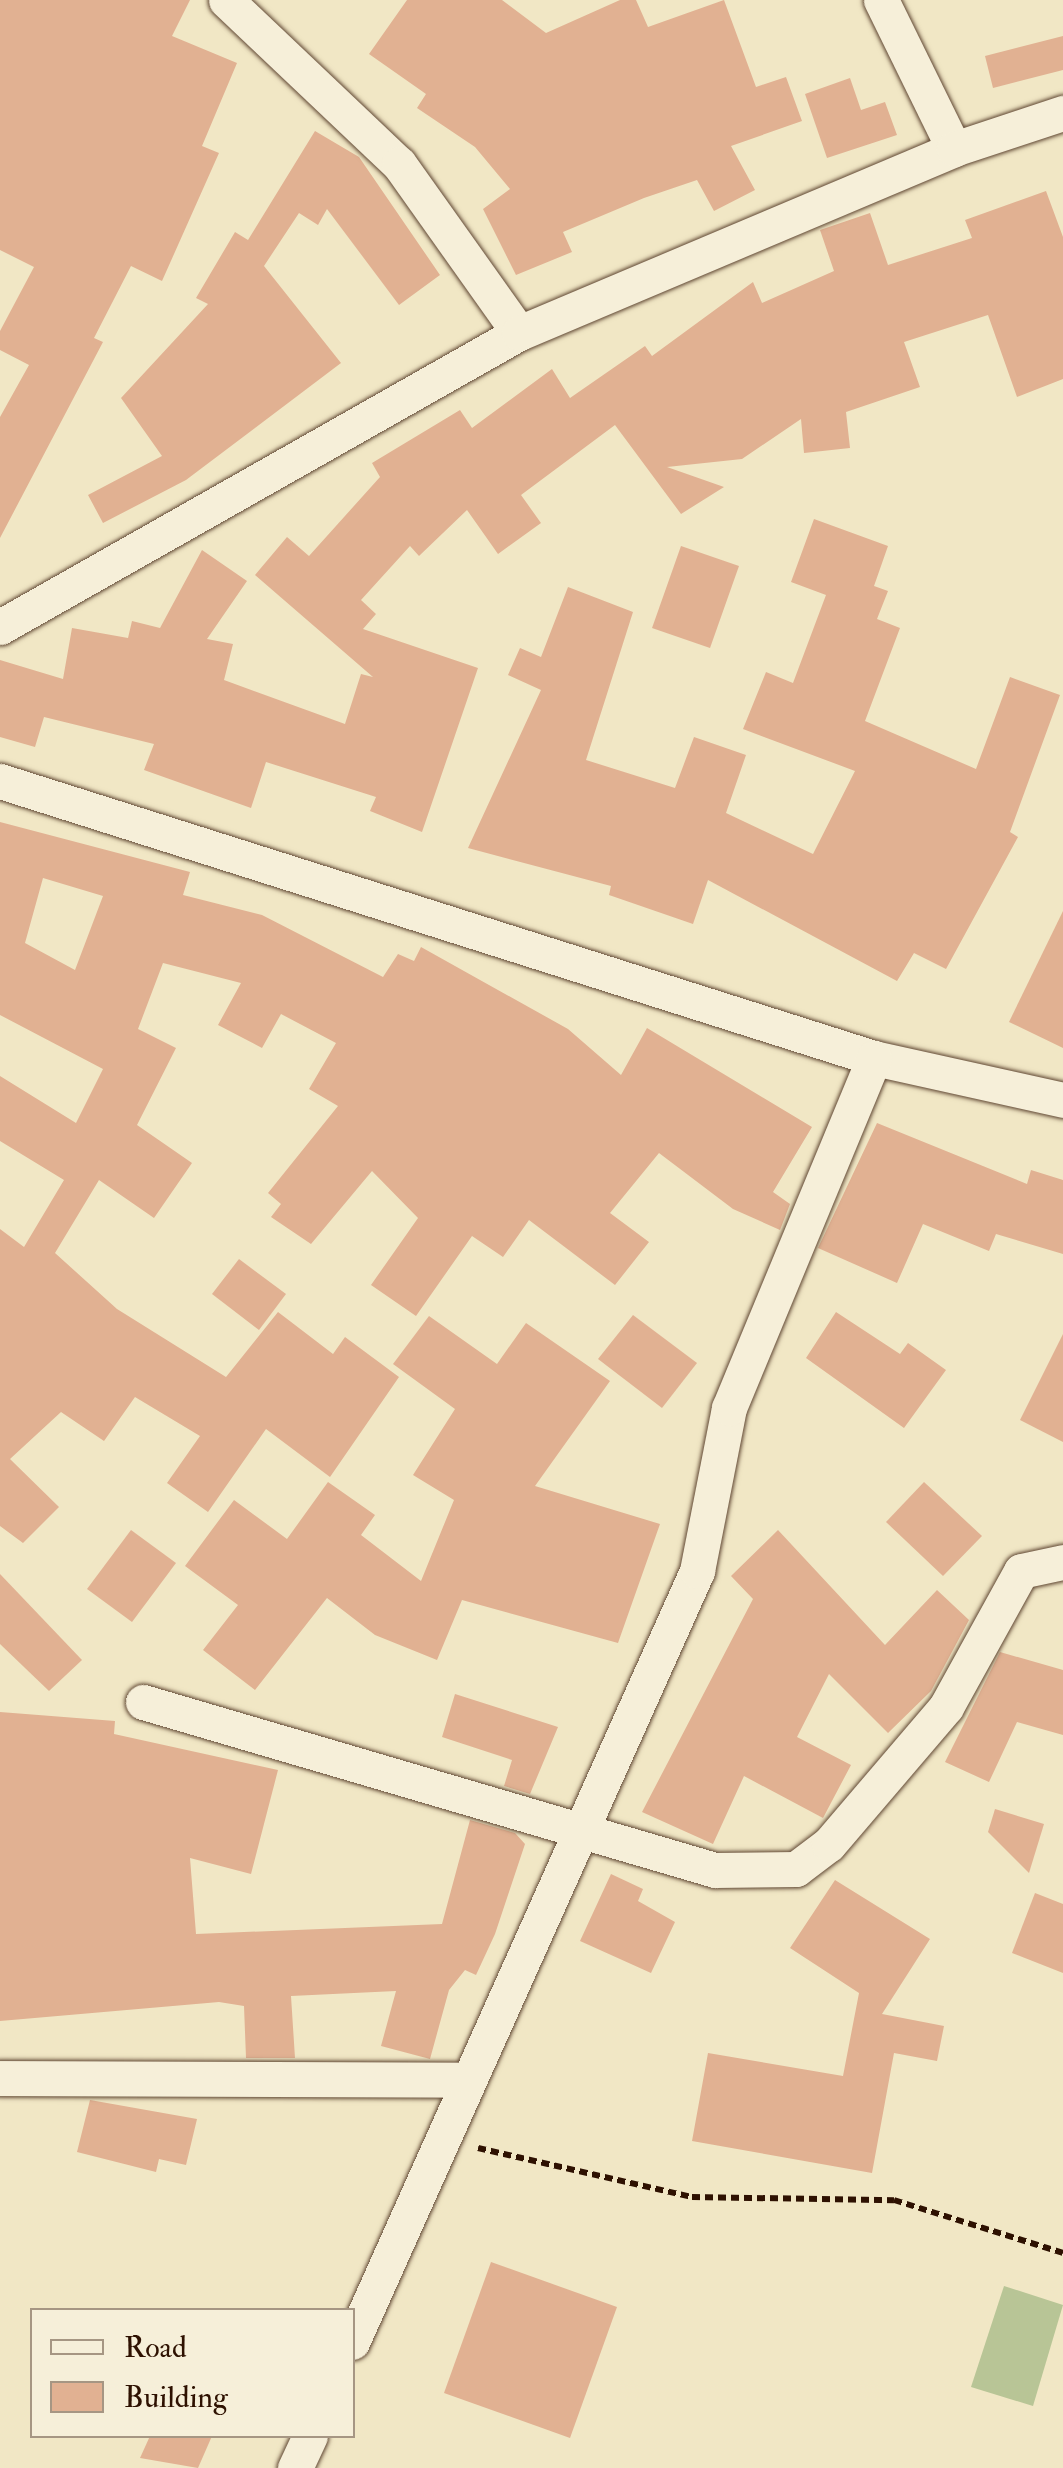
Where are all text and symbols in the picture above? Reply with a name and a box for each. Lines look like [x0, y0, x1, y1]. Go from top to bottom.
legend [30, 2308, 355, 2438]
text: Road [124, 2329, 187, 2366]
text: Building [124, 2379, 228, 2416]

